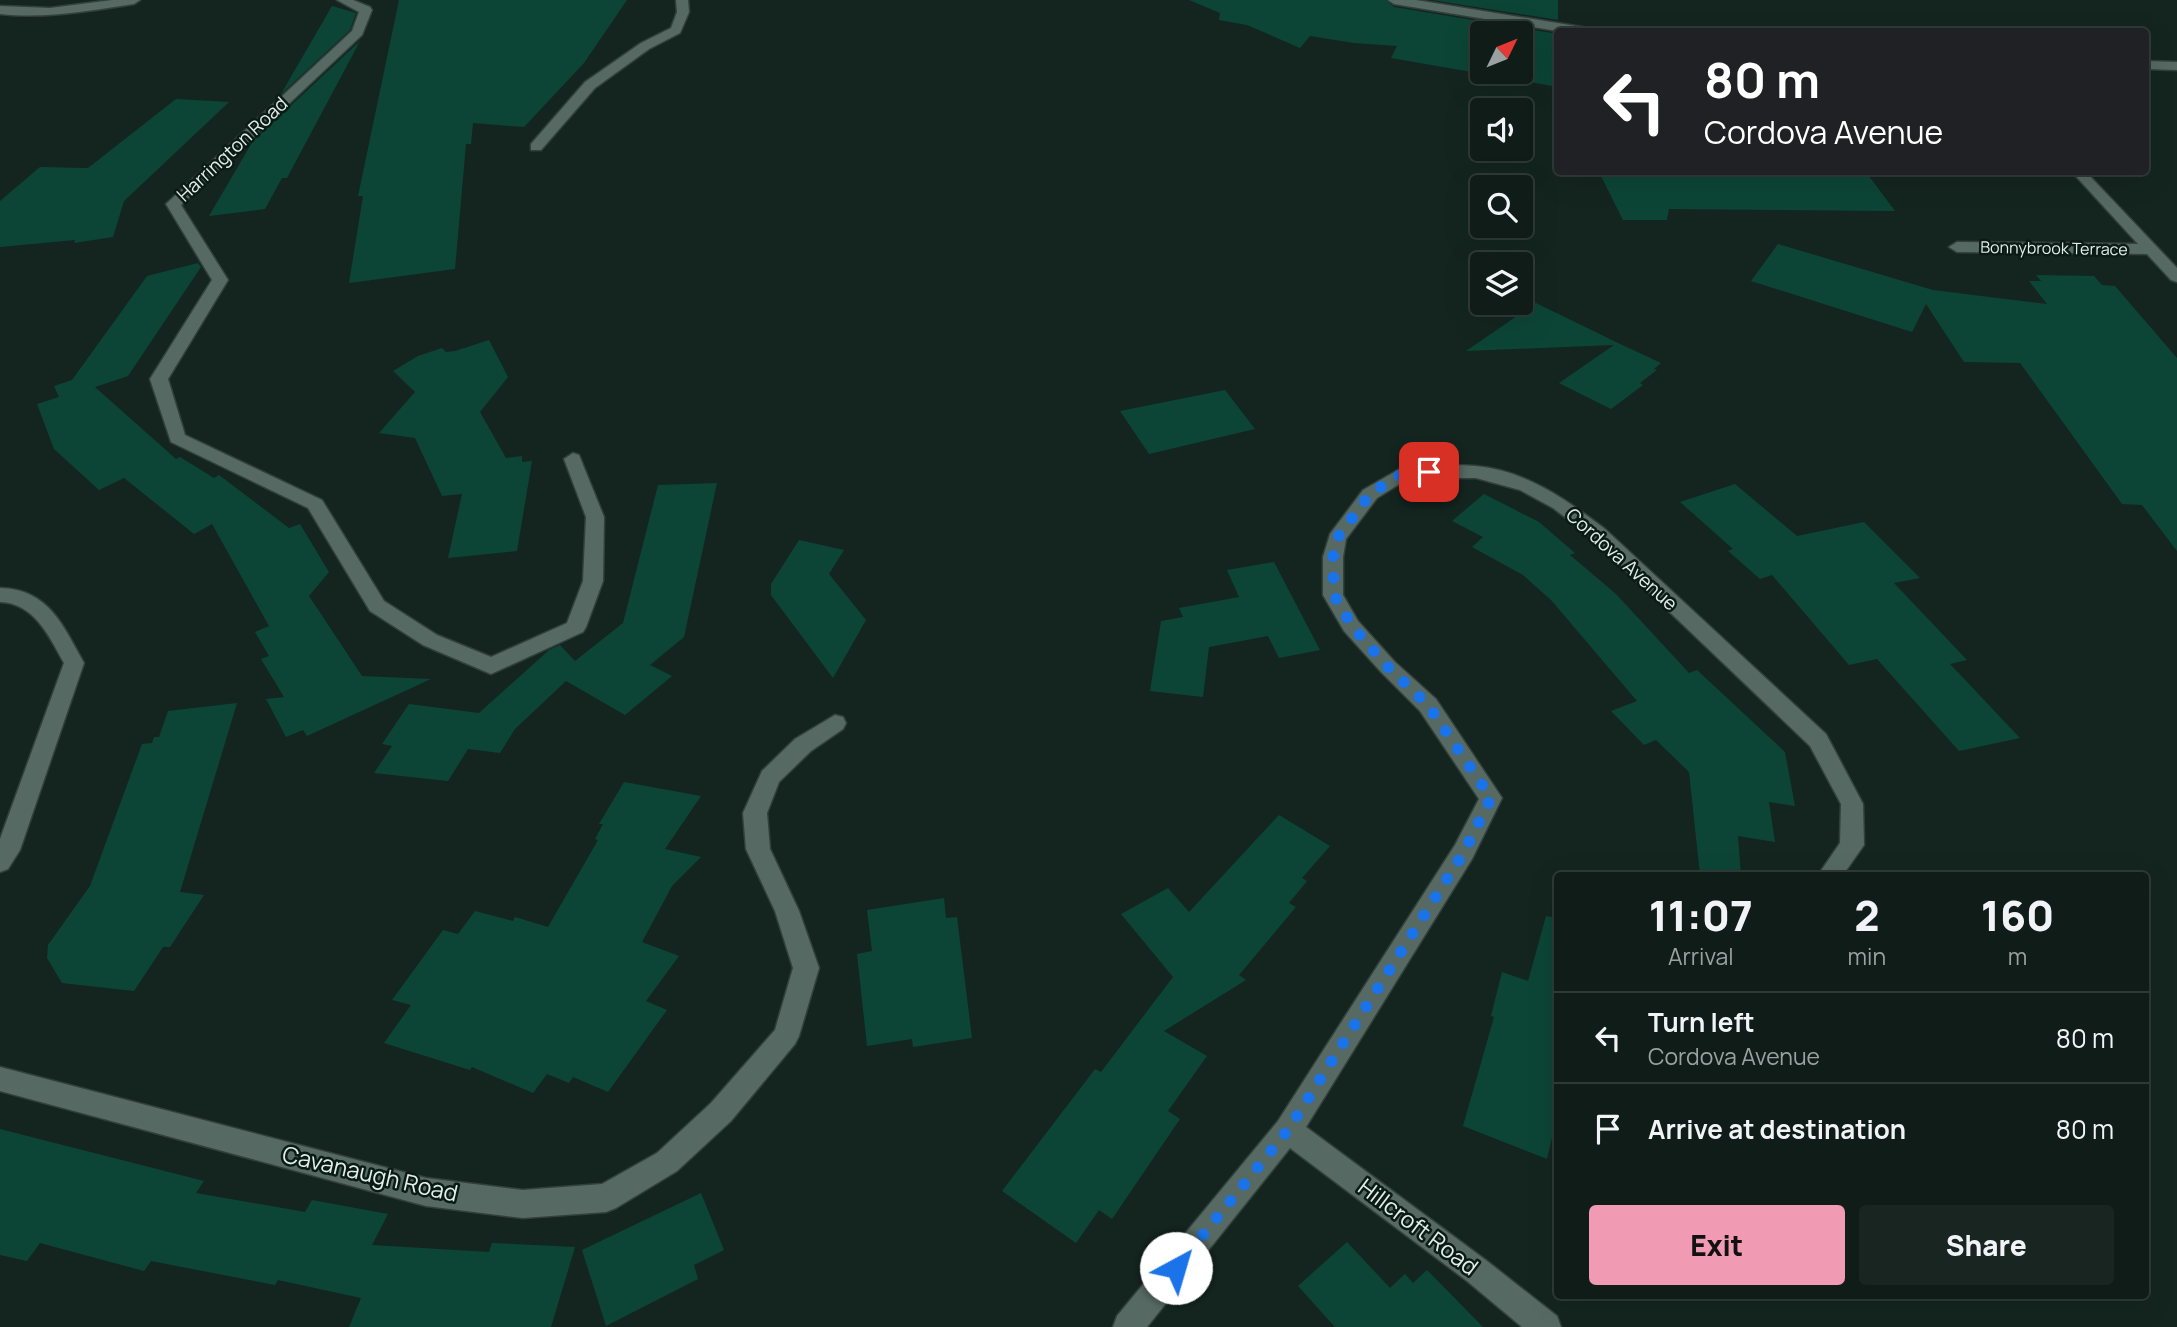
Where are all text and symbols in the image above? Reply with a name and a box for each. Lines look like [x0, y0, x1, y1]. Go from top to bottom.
north arrow [1470, 21, 1533, 84]
map controls [1470, 21, 1533, 315]
text: 80 m [1704, 46, 1820, 113]
icon: left [1589, 56, 1680, 147]
street label: Harrington Road [171, 91, 293, 207]
button: sound [1470, 98, 1533, 161]
text: Cordova Avenue [1704, 110, 1943, 154]
button: search [1470, 175, 1533, 238]
street label: Bonnybrook Terrace [1980, 236, 2128, 260]
button: layers [1470, 252, 1533, 315]
pin [1399, 442, 1459, 502]
icon: arrive [1410, 453, 1448, 491]
street label: Cordova Avenue [1561, 502, 1683, 616]
text: 11:07 [1649, 886, 1753, 944]
text: 2 [1854, 886, 1880, 944]
text: 160 [1981, 886, 2054, 944]
text: Arrival [1668, 940, 1734, 972]
text: min [1848, 940, 1886, 972]
text: m [2008, 940, 2027, 972]
text: Turn left [1648, 1004, 1755, 1040]
icon: left [1589, 1019, 1627, 1057]
text: 80 m [2056, 1020, 2114, 1056]
text: Cordova Avenue [1648, 1040, 1820, 1072]
icon: arrive [1589, 1110, 1627, 1148]
text: Arrive at destination [1648, 1111, 1906, 1147]
text: 80 m [2056, 1111, 2114, 1147]
street label: Cavanaugh Road [279, 1137, 461, 1209]
street label: Hillcroft Road [1352, 1170, 1485, 1282]
button: Exit [1589, 1205, 1845, 1285]
button: Share [1859, 1205, 2114, 1285]
position arrow [1139, 1231, 1213, 1305]

